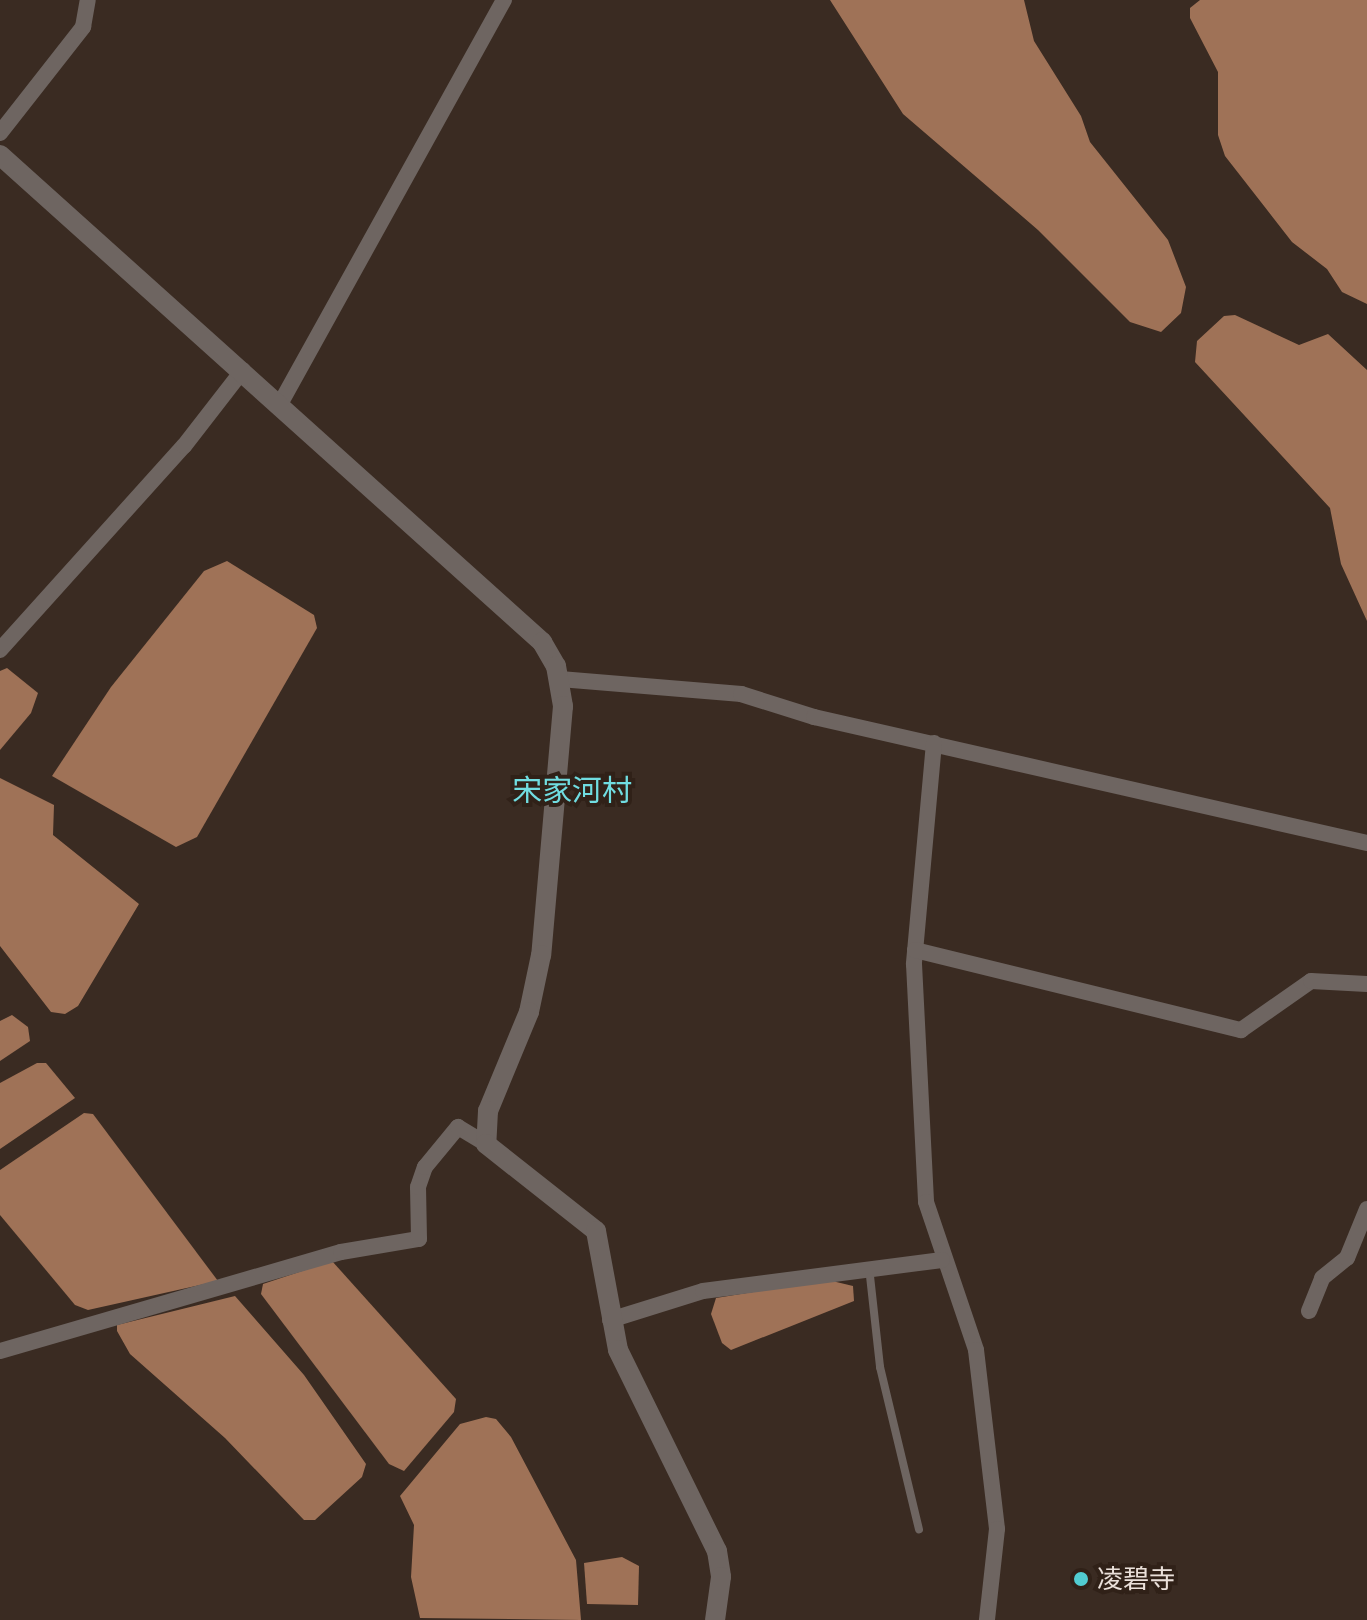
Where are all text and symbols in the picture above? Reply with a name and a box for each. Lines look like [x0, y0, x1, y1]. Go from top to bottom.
district label: 宋家河村 [512, 772, 632, 808]
place label: 凌碧寺 [1097, 1563, 1175, 1595]
marker: 凌碧寺 [1072, 1570, 1090, 1588]

